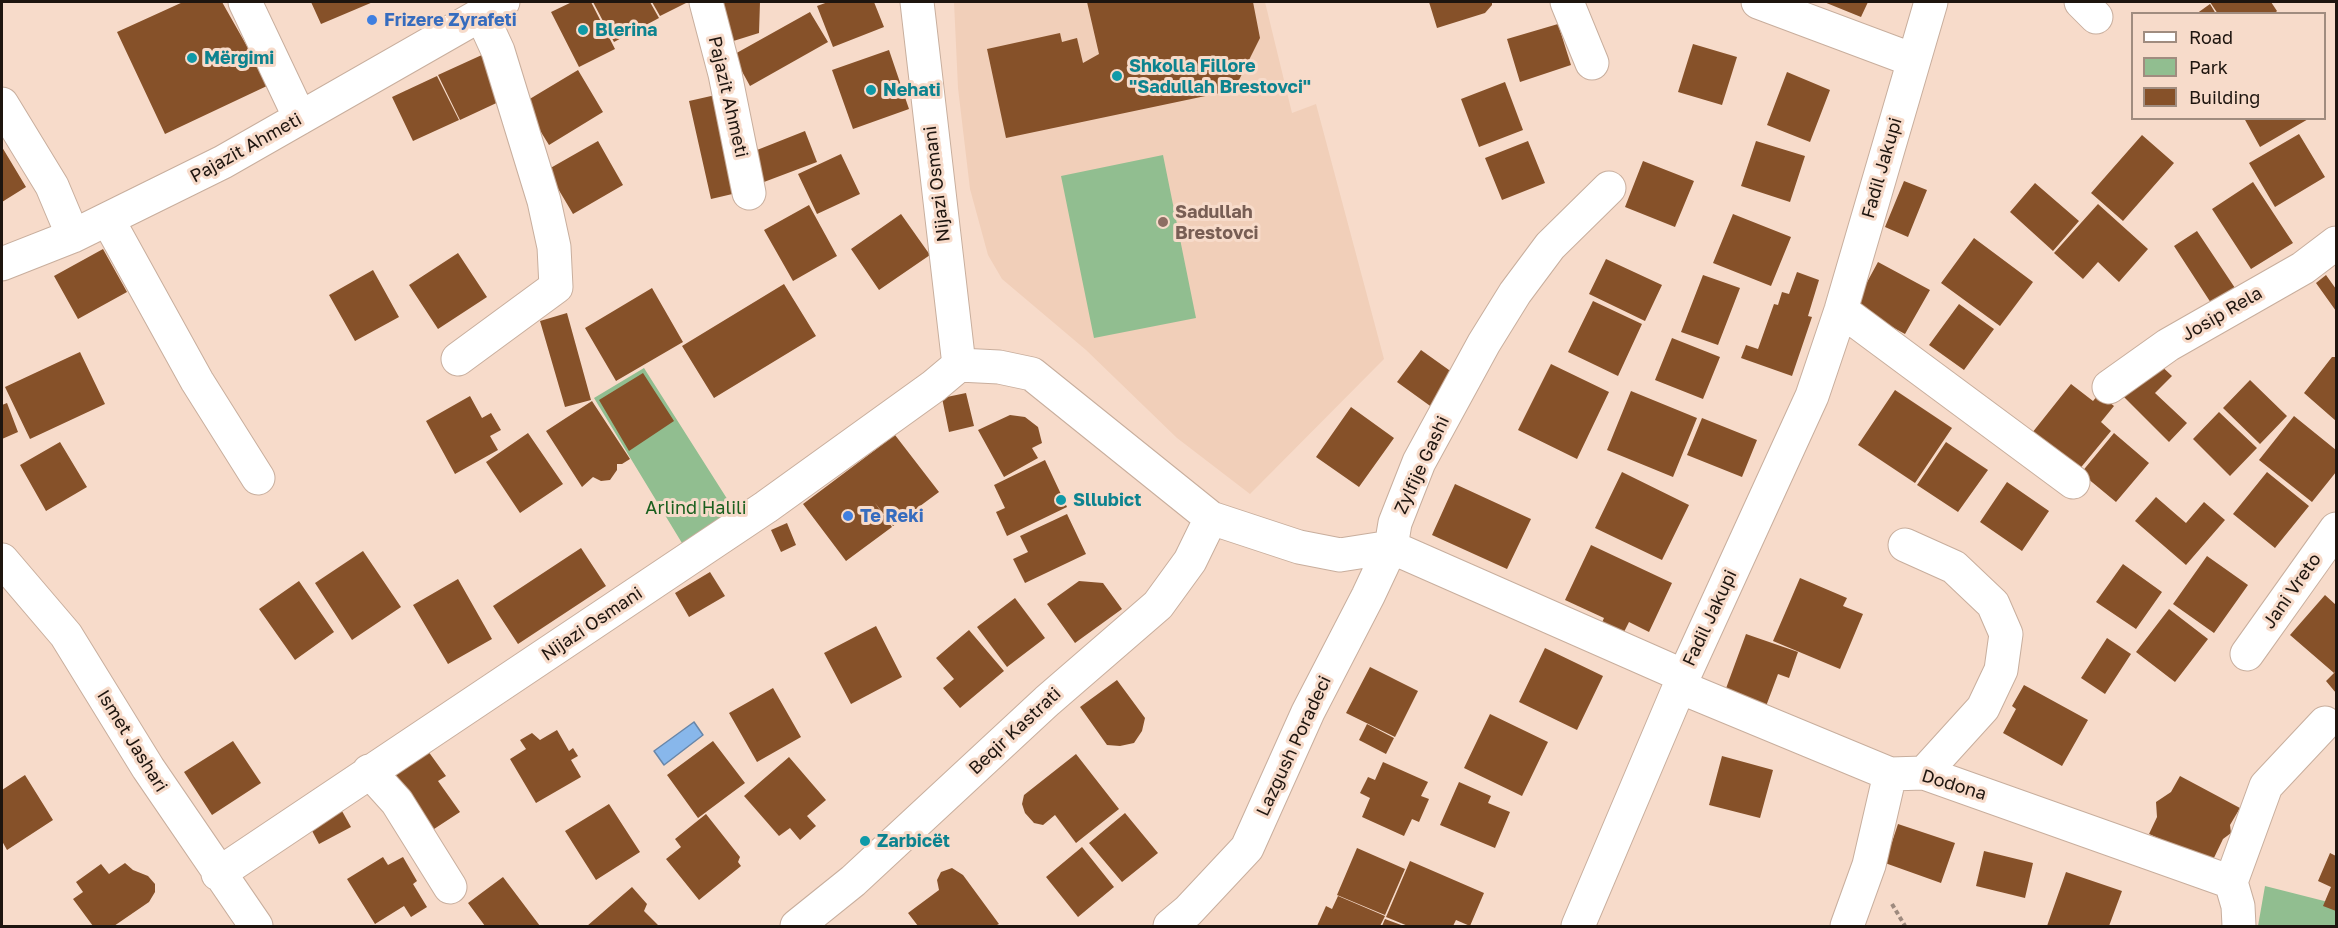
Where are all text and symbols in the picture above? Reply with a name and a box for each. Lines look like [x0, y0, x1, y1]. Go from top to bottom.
place label: Frizere Zyrafeti [384, 9, 517, 31]
legend [2131, 12, 2326, 120]
marker: Frizere Zyrafeti [365, 13, 379, 27]
place label: Blerina [595, 19, 658, 41]
marker: Blerina [576, 23, 590, 37]
text: Road [2189, 26, 2233, 48]
street label: Pajazit Ahmeti [704, 34, 752, 160]
place label: Mërgimi [204, 47, 274, 69]
marker: Mërgimi [185, 51, 199, 65]
place label: Shkolla Fillore "Sadullah Brestovci" [1129, 55, 1311, 98]
text: Park [2189, 56, 2228, 78]
marker: Shkolla Fillore "Sadullah Brestovci" [1110, 69, 1124, 83]
place label: Nehati [883, 79, 941, 101]
marker: Nehati [864, 83, 878, 97]
text: Building [2189, 86, 2260, 108]
street label: Pajazit Ahmeti [187, 108, 305, 188]
street label: Fadil Jakupi [1857, 115, 1907, 221]
street label: Nijazi Osmani [919, 125, 955, 243]
place label: Sadullah Brestovci [1175, 201, 1258, 244]
marker: Sadullah Brestovci [1156, 215, 1170, 229]
street label: Josip Rela [2178, 282, 2266, 346]
street label: Zylfije Gashi [1390, 413, 1454, 517]
place label: Sllubict [1073, 489, 1141, 511]
marker: Sllubict [1054, 493, 1068, 507]
park label: Arlind Halili [645, 497, 747, 519]
place label: Te Reki [860, 505, 924, 527]
marker: Te Reki [841, 509, 855, 523]
street label: Jani Vreto [2258, 549, 2326, 633]
street label: Fadil Jakupi [1678, 566, 1742, 670]
street label: Nijazi Osmani [538, 582, 646, 666]
street label: Lazgush Poradeci [1252, 672, 1336, 820]
street label: Beqir Kastrati [965, 683, 1065, 779]
street label: Ismet Jashari [92, 686, 172, 796]
street label: Dodona [1919, 765, 1989, 805]
place label: Zarbicët [877, 830, 950, 852]
marker: Zarbicët [858, 834, 872, 848]

